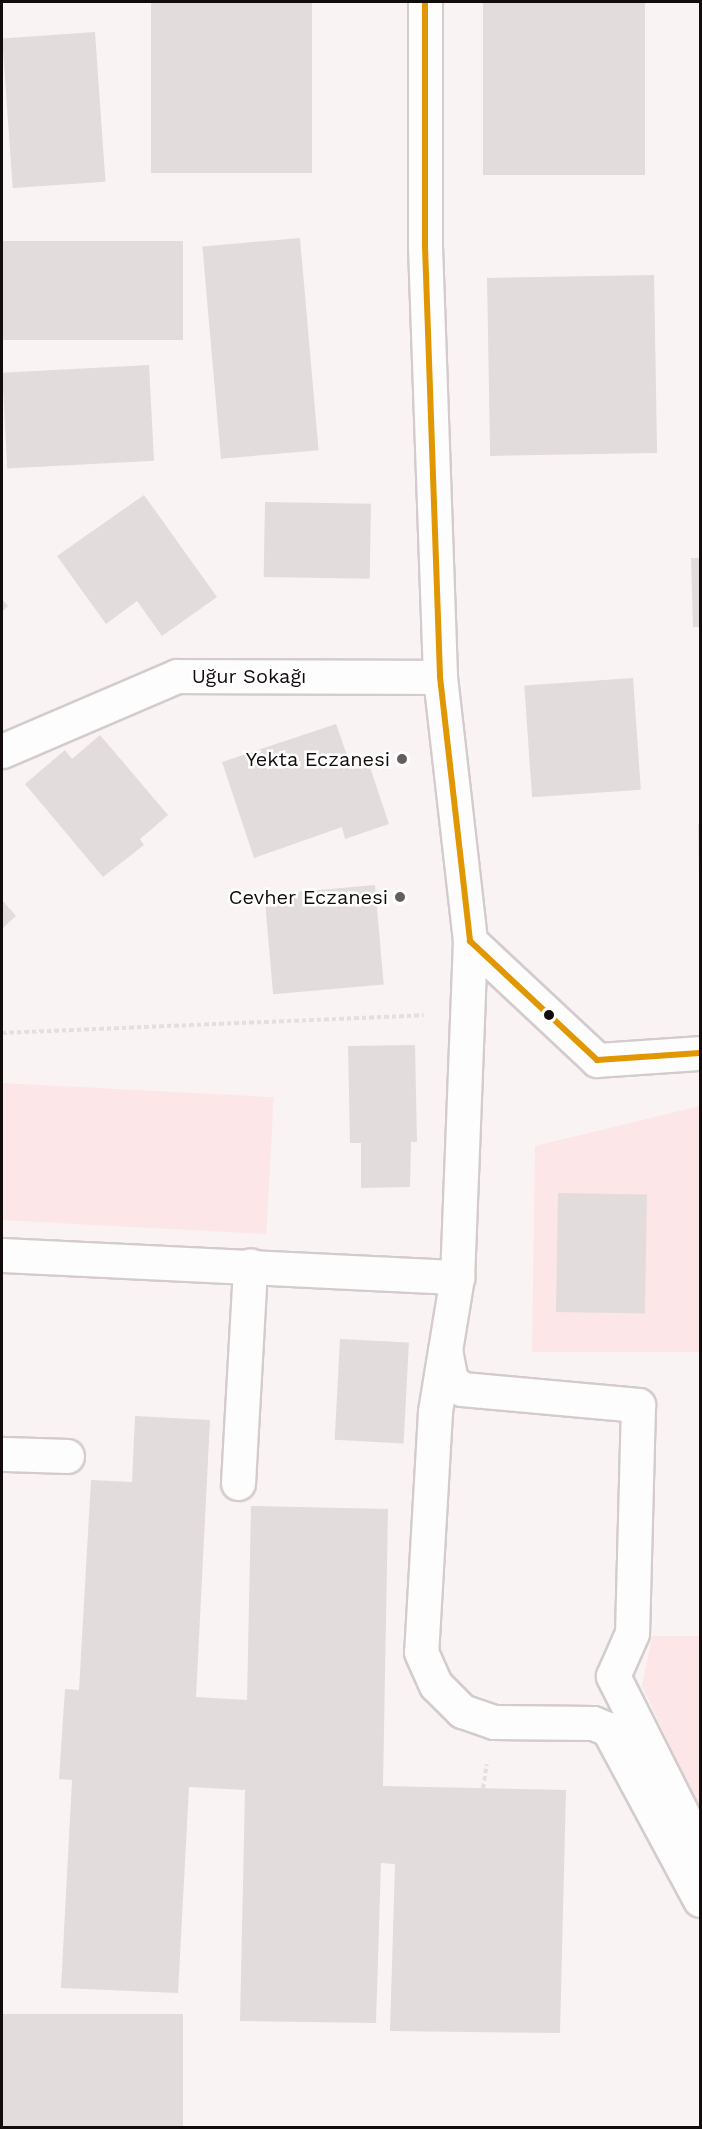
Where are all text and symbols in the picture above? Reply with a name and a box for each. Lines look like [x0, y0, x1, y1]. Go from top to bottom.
street label: Uğur Sokağı [191, 664, 307, 688]
place label: Yekta Eczanesi [245, 747, 390, 771]
marker: Yekta Eczanesi [395, 752, 409, 766]
place label: Cevher Eczanesi [228, 885, 388, 909]
marker: Cevher Eczanesi [393, 890, 407, 904]
unlabelled marker [543, 1009, 555, 1021]

